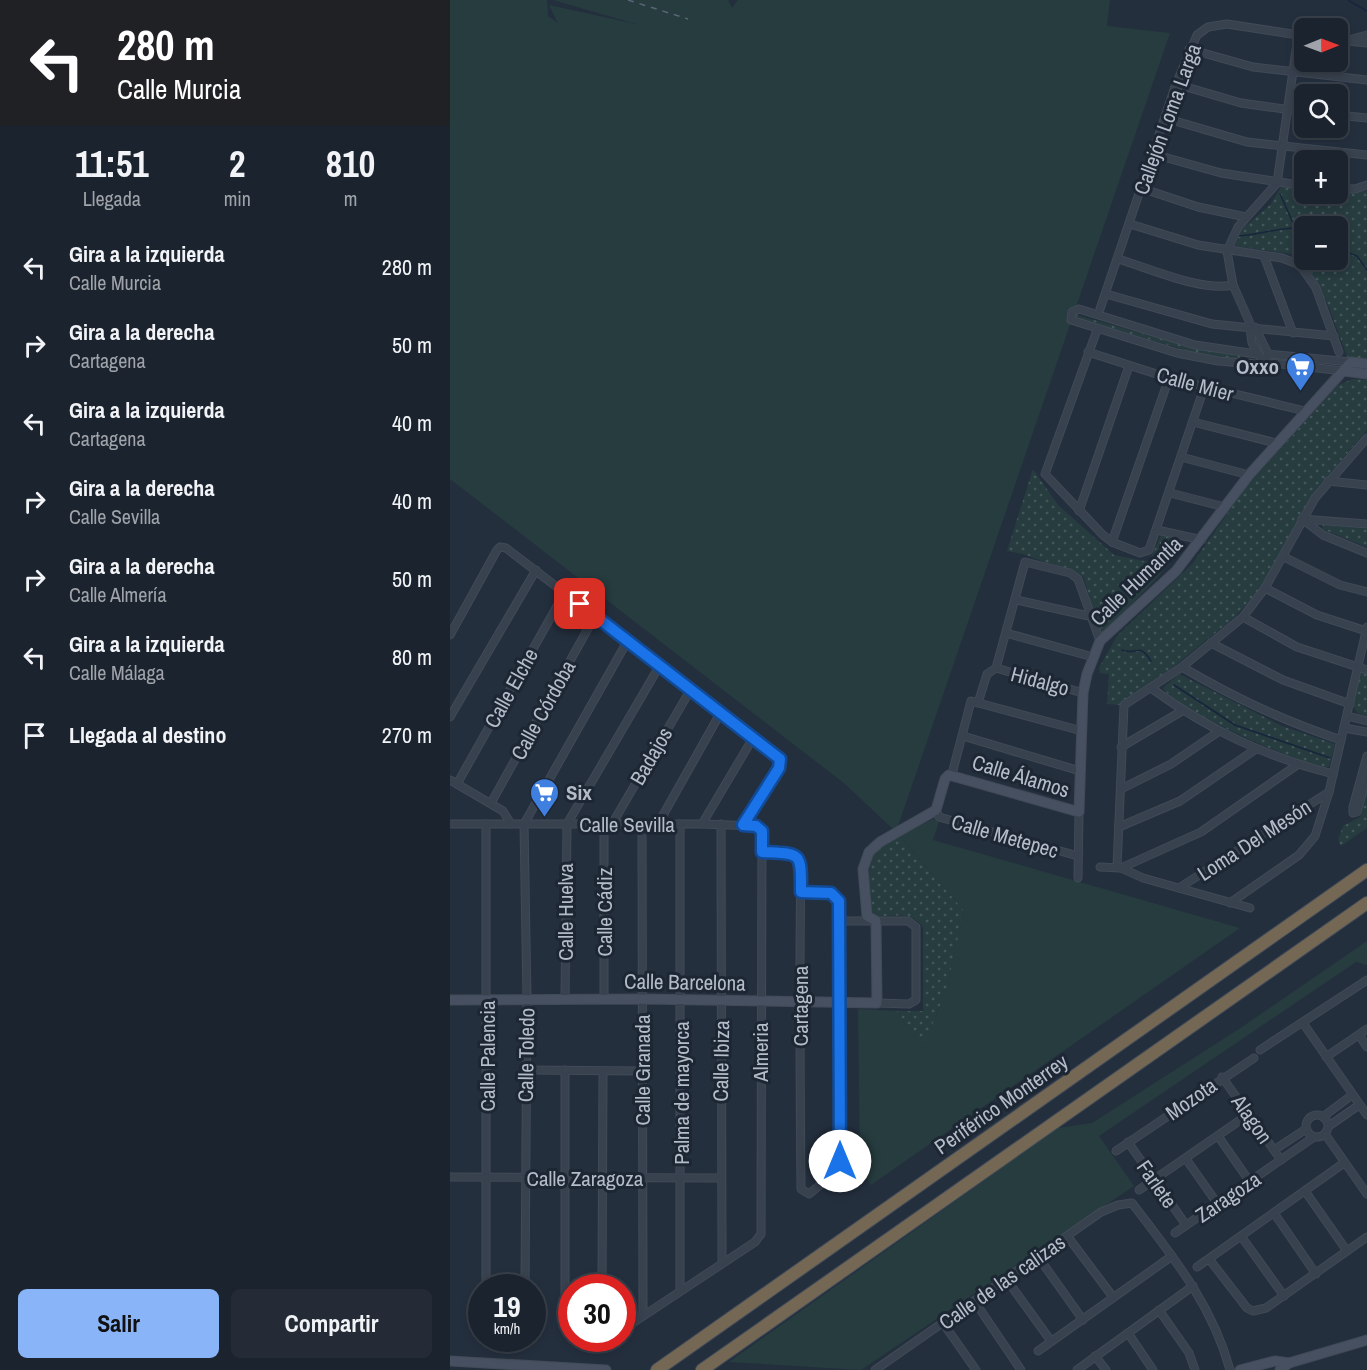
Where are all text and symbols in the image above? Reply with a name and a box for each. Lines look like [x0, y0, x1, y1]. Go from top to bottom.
text: 280 m [117, 17, 215, 73]
north arrow [1294, 18, 1348, 72]
map controls [1294, 18, 1348, 270]
icon: left [18, 24, 96, 102]
street label: Callejón Loma Larga [1126, 39, 1208, 199]
text: Calle Murcia [117, 71, 241, 107]
button: search [1294, 84, 1348, 138]
text: 11:51 [75, 140, 149, 188]
text: 2 [229, 140, 246, 188]
text: 810 [326, 140, 375, 188]
button: + [1294, 150, 1348, 204]
text: Llegada [83, 185, 141, 212]
text: min [224, 185, 251, 212]
text: m [344, 185, 357, 212]
button: − [1294, 216, 1348, 270]
text: Gira a la izquierda [69, 239, 224, 269]
icon: left [18, 251, 51, 284]
text: 280 m [382, 252, 432, 282]
text: Calle Murcia [69, 269, 161, 296]
text: Gira a la derecha [69, 317, 214, 347]
icon: right [18, 329, 51, 362]
text: 50 m [392, 330, 432, 360]
text: Cartagena [69, 347, 146, 374]
supermarket icon: Oxxo [1284, 350, 1316, 392]
place label: Oxxo [1236, 352, 1279, 381]
street label: Calle Mier [1153, 360, 1237, 408]
text: Gira a la izquierda [69, 395, 224, 425]
icon: left [18, 407, 51, 440]
text: 40 m [392, 408, 432, 438]
text: Cartagena [69, 425, 146, 452]
text: Gira a la derecha [69, 473, 214, 503]
icon: right [18, 485, 51, 518]
text: 40 m [392, 486, 432, 516]
text: Calle Sevilla [69, 503, 160, 530]
street label: Calle Humantla [1084, 529, 1189, 632]
text: Gira a la derecha [69, 551, 214, 581]
icon: right [18, 563, 51, 596]
text: 50 m [392, 564, 432, 594]
pin [554, 578, 605, 629]
text: Calle Almería [69, 581, 167, 608]
icon: arrive [563, 587, 596, 620]
text: Gira a la izquierda [69, 629, 224, 659]
icon: left [18, 641, 51, 674]
text: 80 m [392, 642, 432, 672]
street label: Calle Elche [477, 643, 545, 733]
street label: Calle Córdoba [504, 654, 583, 765]
text: Calle Málaga [69, 659, 165, 686]
street label: Hidalgo [1008, 659, 1072, 703]
icon: arrive [18, 719, 51, 752]
text: Llegada al destino [69, 720, 226, 750]
text: 270 m [382, 720, 432, 750]
street label: Badajos [623, 722, 679, 790]
street label: Calle Álamos [969, 747, 1073, 805]
supermarket icon: Six [529, 776, 561, 818]
place label: Six [566, 778, 592, 807]
street label: Loma Del Mesón [1192, 792, 1316, 888]
street label: Calle Metepec [948, 807, 1062, 865]
street label: Calle Sevilla [579, 810, 675, 839]
street label: Calle Huelva [551, 863, 580, 961]
street label: Calle Cádiz [590, 867, 619, 957]
street label: Cartagena [786, 965, 815, 1046]
street label: Calle Barcelona [624, 966, 746, 998]
street label: Calle Palencia [473, 1000, 502, 1112]
street label: Calle Toledo [511, 1008, 541, 1102]
street label: Calle Granada [628, 1014, 657, 1126]
street label: Calle Ibiza [706, 1020, 736, 1102]
street label: Palma de mayorca [667, 1021, 696, 1165]
street label: Almeria [746, 1022, 775, 1083]
street label: Periférico Monterrey [928, 1047, 1074, 1161]
street label: Mozota [1160, 1071, 1223, 1127]
street label: Alagon [1224, 1088, 1279, 1149]
position arrow [808, 1129, 872, 1193]
street label: Farlete [1130, 1154, 1184, 1214]
street label: Calle Zaragoza [527, 1164, 644, 1193]
street label: Zaragoza [1190, 1164, 1267, 1229]
street label: Calle de las calizas [933, 1228, 1071, 1336]
speed limit sign: 30 [558, 1274, 636, 1352]
text: 19 [493, 1286, 521, 1326]
button: Salir [18, 1289, 219, 1358]
button: Compartir [231, 1289, 432, 1358]
text: km/h [494, 1318, 520, 1339]

